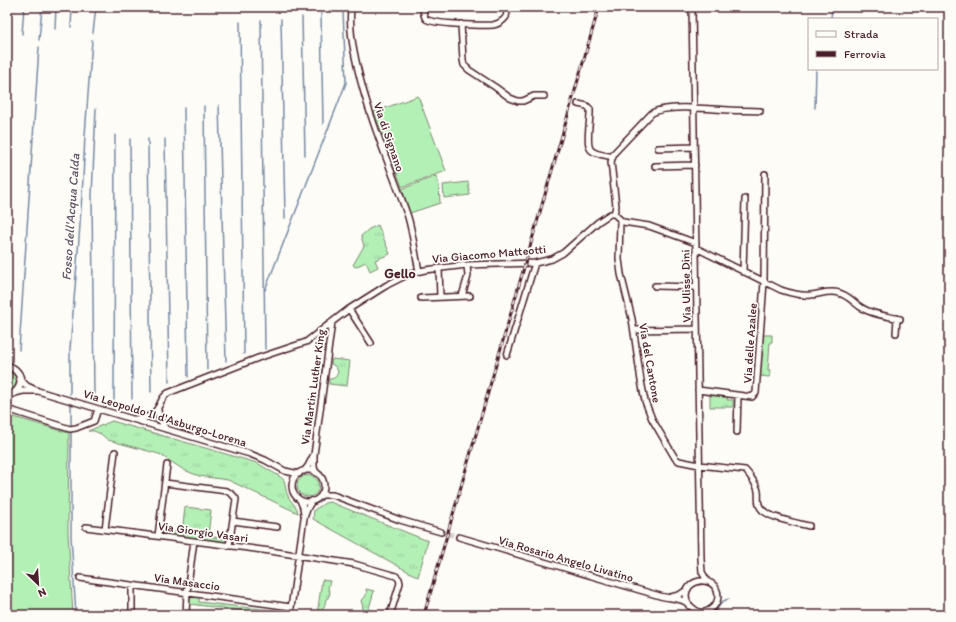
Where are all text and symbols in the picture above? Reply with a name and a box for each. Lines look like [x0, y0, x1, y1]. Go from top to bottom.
legend [808, 18, 938, 70]
text: Strada [844, 27, 879, 41]
text: Ferrovia [844, 47, 886, 61]
street label: Via di Signano [371, 100, 407, 174]
water label: Fosso dell'Acqua Calda [59, 153, 82, 281]
street label: Via Giacomo Matteotti [432, 242, 546, 266]
street label: Via Ulisse Dini [678, 249, 694, 323]
district label: Gello [384, 265, 416, 282]
street label: Via delle Azalee [740, 302, 760, 384]
street label: Via del Cantone [636, 322, 664, 404]
street label: Via Martin Luther King [298, 327, 328, 446]
street label: Via Leopoldo II d'Asburgo-Lorena [82, 386, 248, 450]
street label: Via Giorgio Vasari [157, 519, 249, 545]
street label: Via Rosario Angelo Livatino [497, 533, 635, 585]
north arrow [18, 564, 58, 604]
street label: Via Masaccio [153, 570, 221, 594]
text: N [36, 585, 48, 600]

